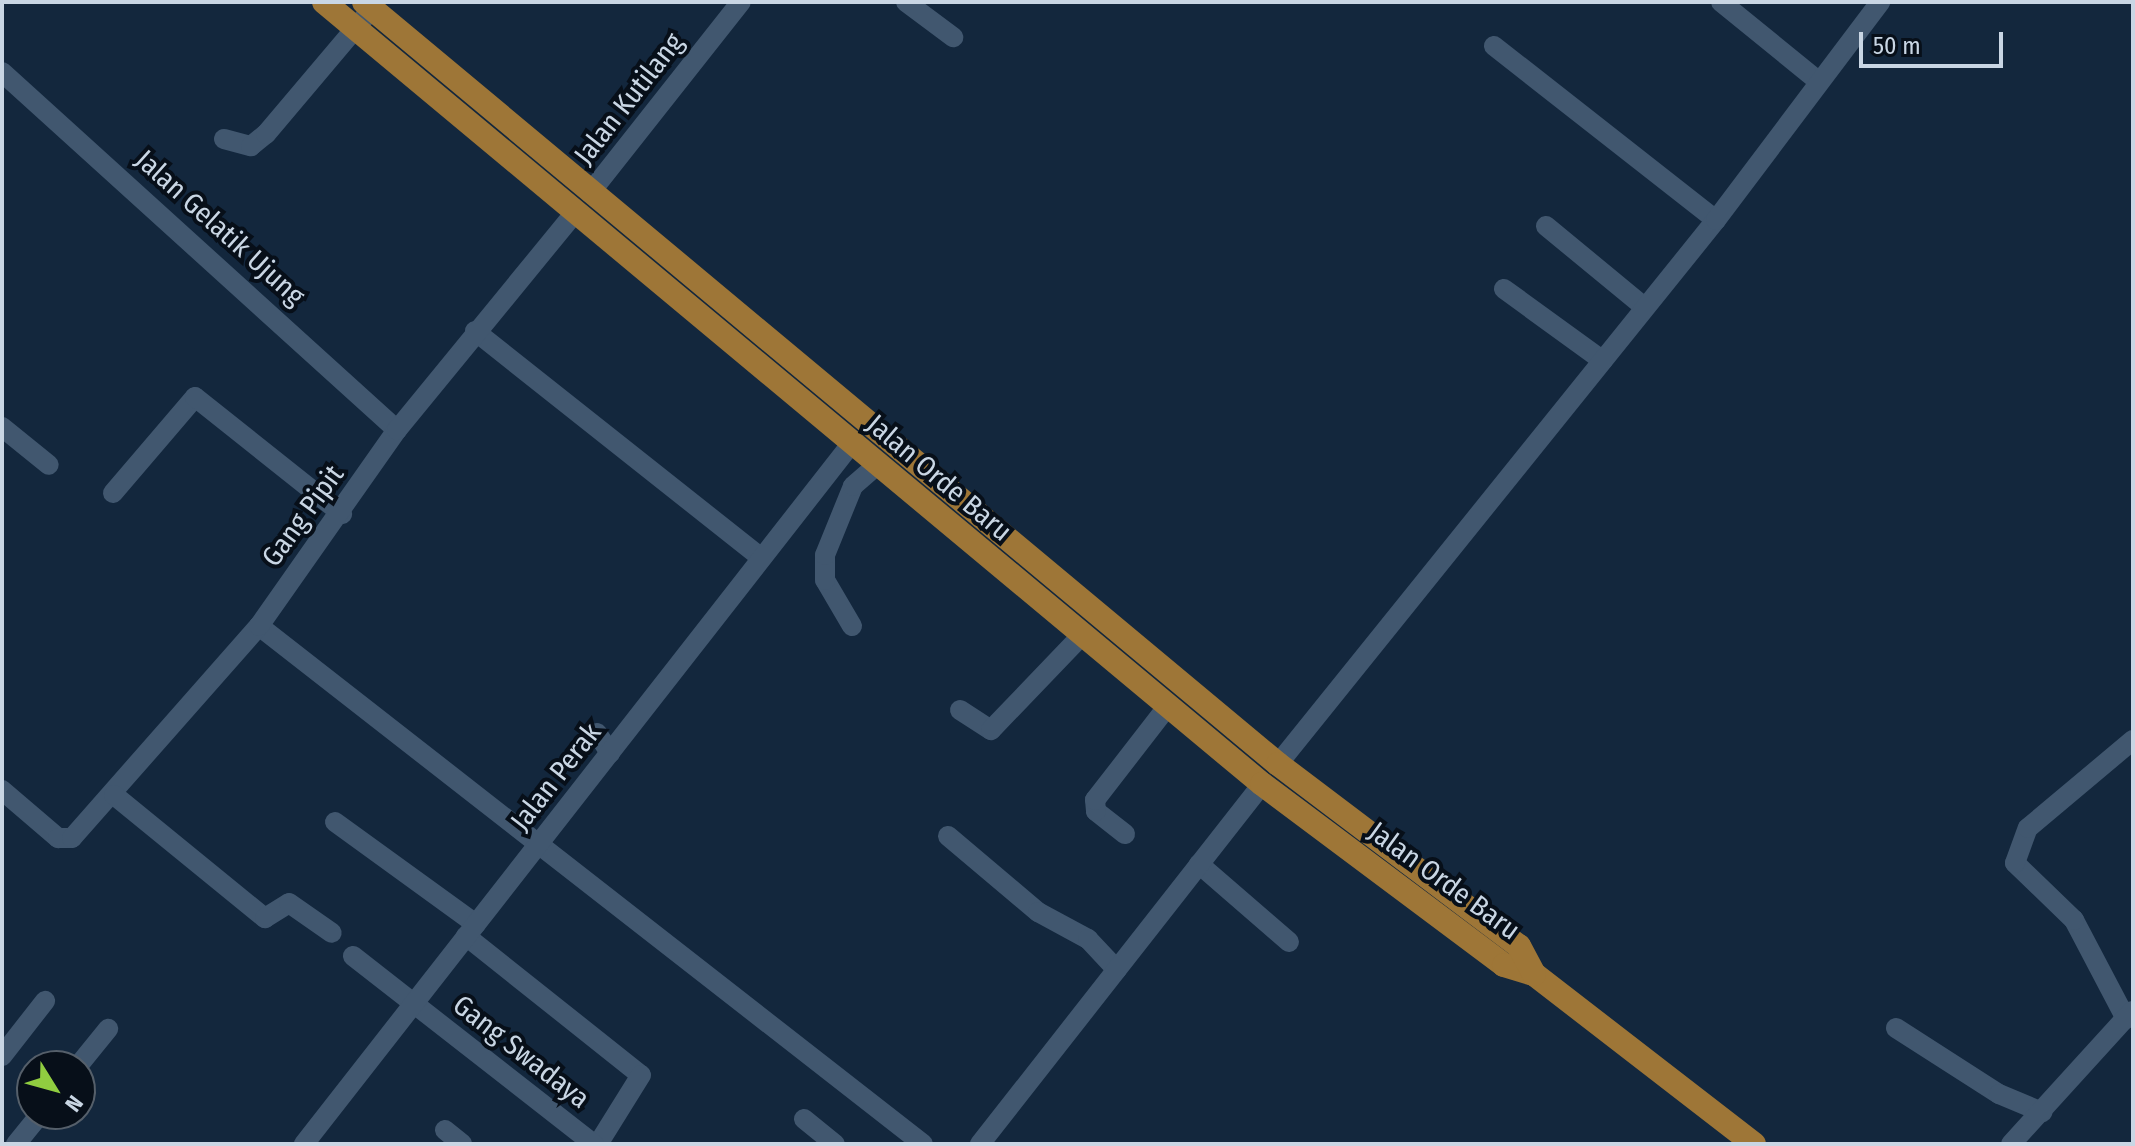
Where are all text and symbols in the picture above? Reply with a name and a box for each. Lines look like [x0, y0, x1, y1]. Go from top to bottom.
scale bar [1863, 16, 2007, 66]
street label: Jalan Kutilang [567, 27, 691, 171]
text: 50 m [1873, 32, 1921, 60]
street label: Jalan Gelatik Ujung [128, 143, 312, 313]
street label: Jalan Orde Baru [860, 408, 1018, 548]
street label: Gang Pipit [255, 459, 351, 573]
street label: Jalan Perak [504, 717, 608, 837]
street label: Jalan Orde Baru [1362, 815, 1526, 947]
street label: Gang Swadaya [446, 988, 596, 1116]
north arrow [16, 1050, 96, 1130]
text: N [59, 1090, 89, 1117]

